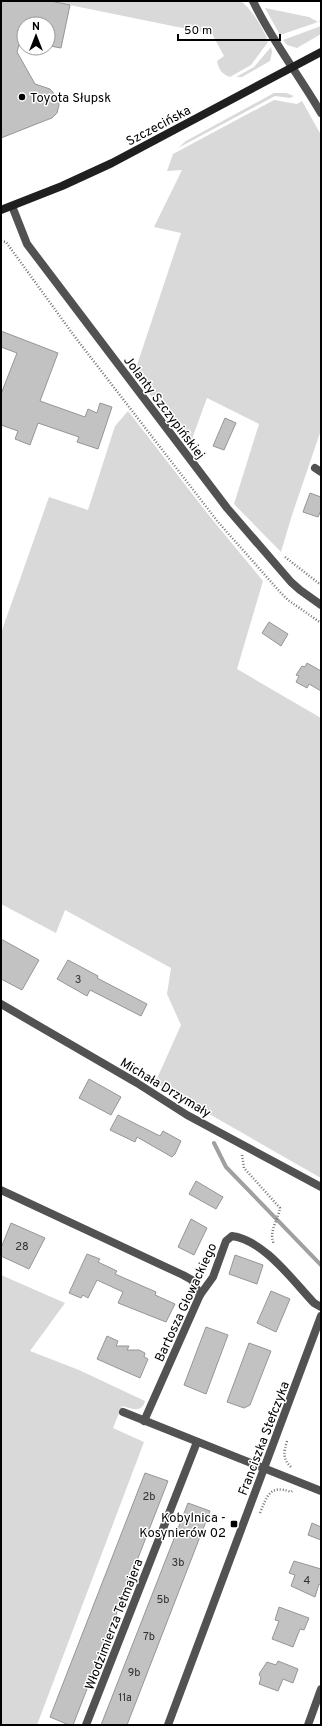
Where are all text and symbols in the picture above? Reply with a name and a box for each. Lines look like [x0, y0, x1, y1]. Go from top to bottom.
north arrow [16, 16, 56, 56]
scale bar [178, 16, 280, 42]
text: N [32, 20, 40, 34]
text: 50 m [184, 23, 212, 39]
place label: Toyota Słupsk [30, 91, 111, 107]
marker: Toyota Słupsk [17, 92, 27, 102]
street label: Szczecińska [124, 103, 194, 150]
street label: Jolanty Szczypińskiej [119, 353, 207, 463]
house number: 3 [75, 973, 81, 987]
street label: Michała Drzymały [117, 1055, 213, 1122]
house number: 28 [15, 1240, 29, 1254]
street label: Bartosza Głowackiego [152, 1241, 221, 1365]
street label: Franciszka Stefczyka [236, 1379, 294, 1498]
house number: 2b [143, 1490, 155, 1504]
place label: Kobylnica - Kosynierów 02 [139, 1511, 226, 1542]
marker: Kobylnica - Kosynierów 02 [229, 1519, 239, 1529]
house number: 3b [172, 1556, 184, 1570]
street label: Włodzimierza Tetmajera [82, 1557, 147, 1693]
house number: 4 [304, 1574, 311, 1588]
house number: 5b [156, 1593, 170, 1607]
house number: 7b [143, 1630, 155, 1644]
house number: 9b [128, 1666, 140, 1680]
house number: 11a [118, 1691, 132, 1705]

